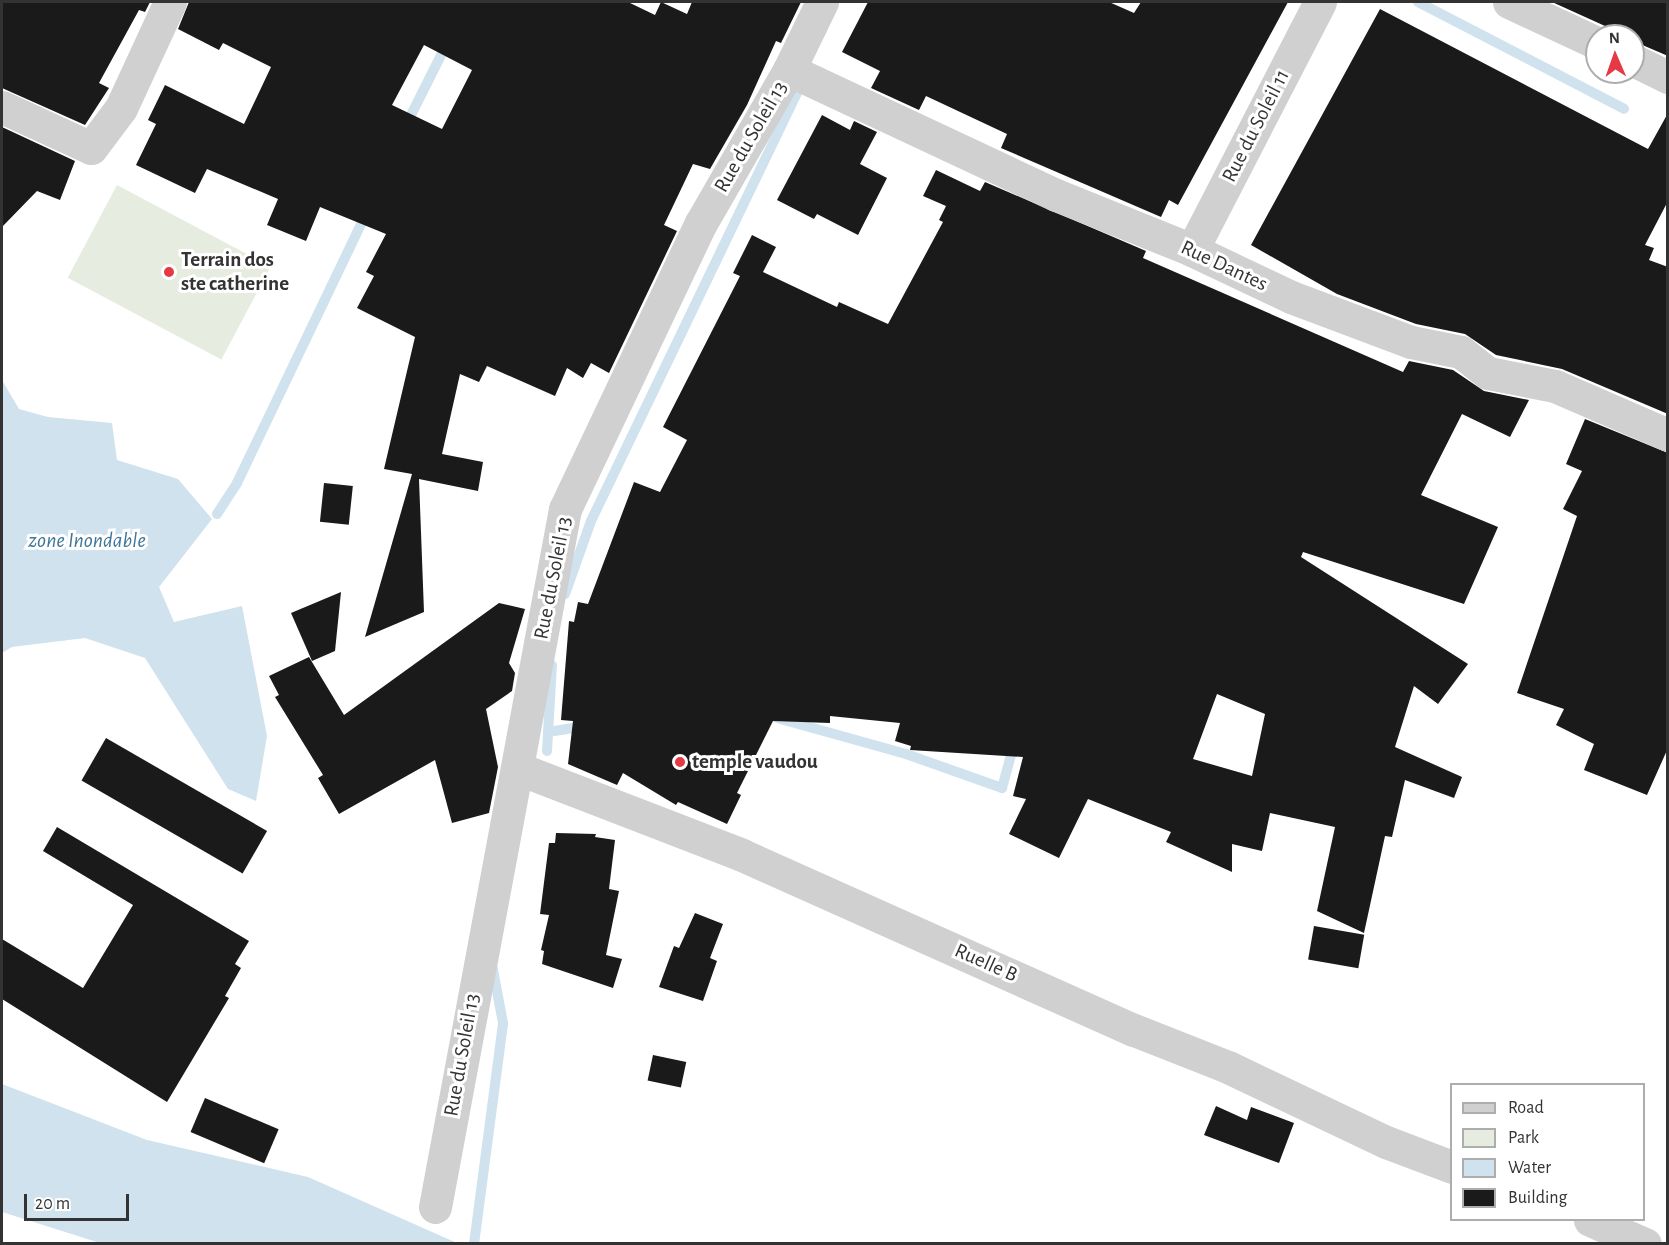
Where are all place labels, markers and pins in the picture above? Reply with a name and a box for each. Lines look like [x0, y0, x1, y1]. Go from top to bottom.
place label: Terrain dos ste catherine [181, 247, 289, 297]
marker: Terrain dos ste catherine [162, 265, 176, 279]
place label: temple vaudou [692, 749, 818, 775]
marker: temple vaudou [673, 755, 687, 769]

